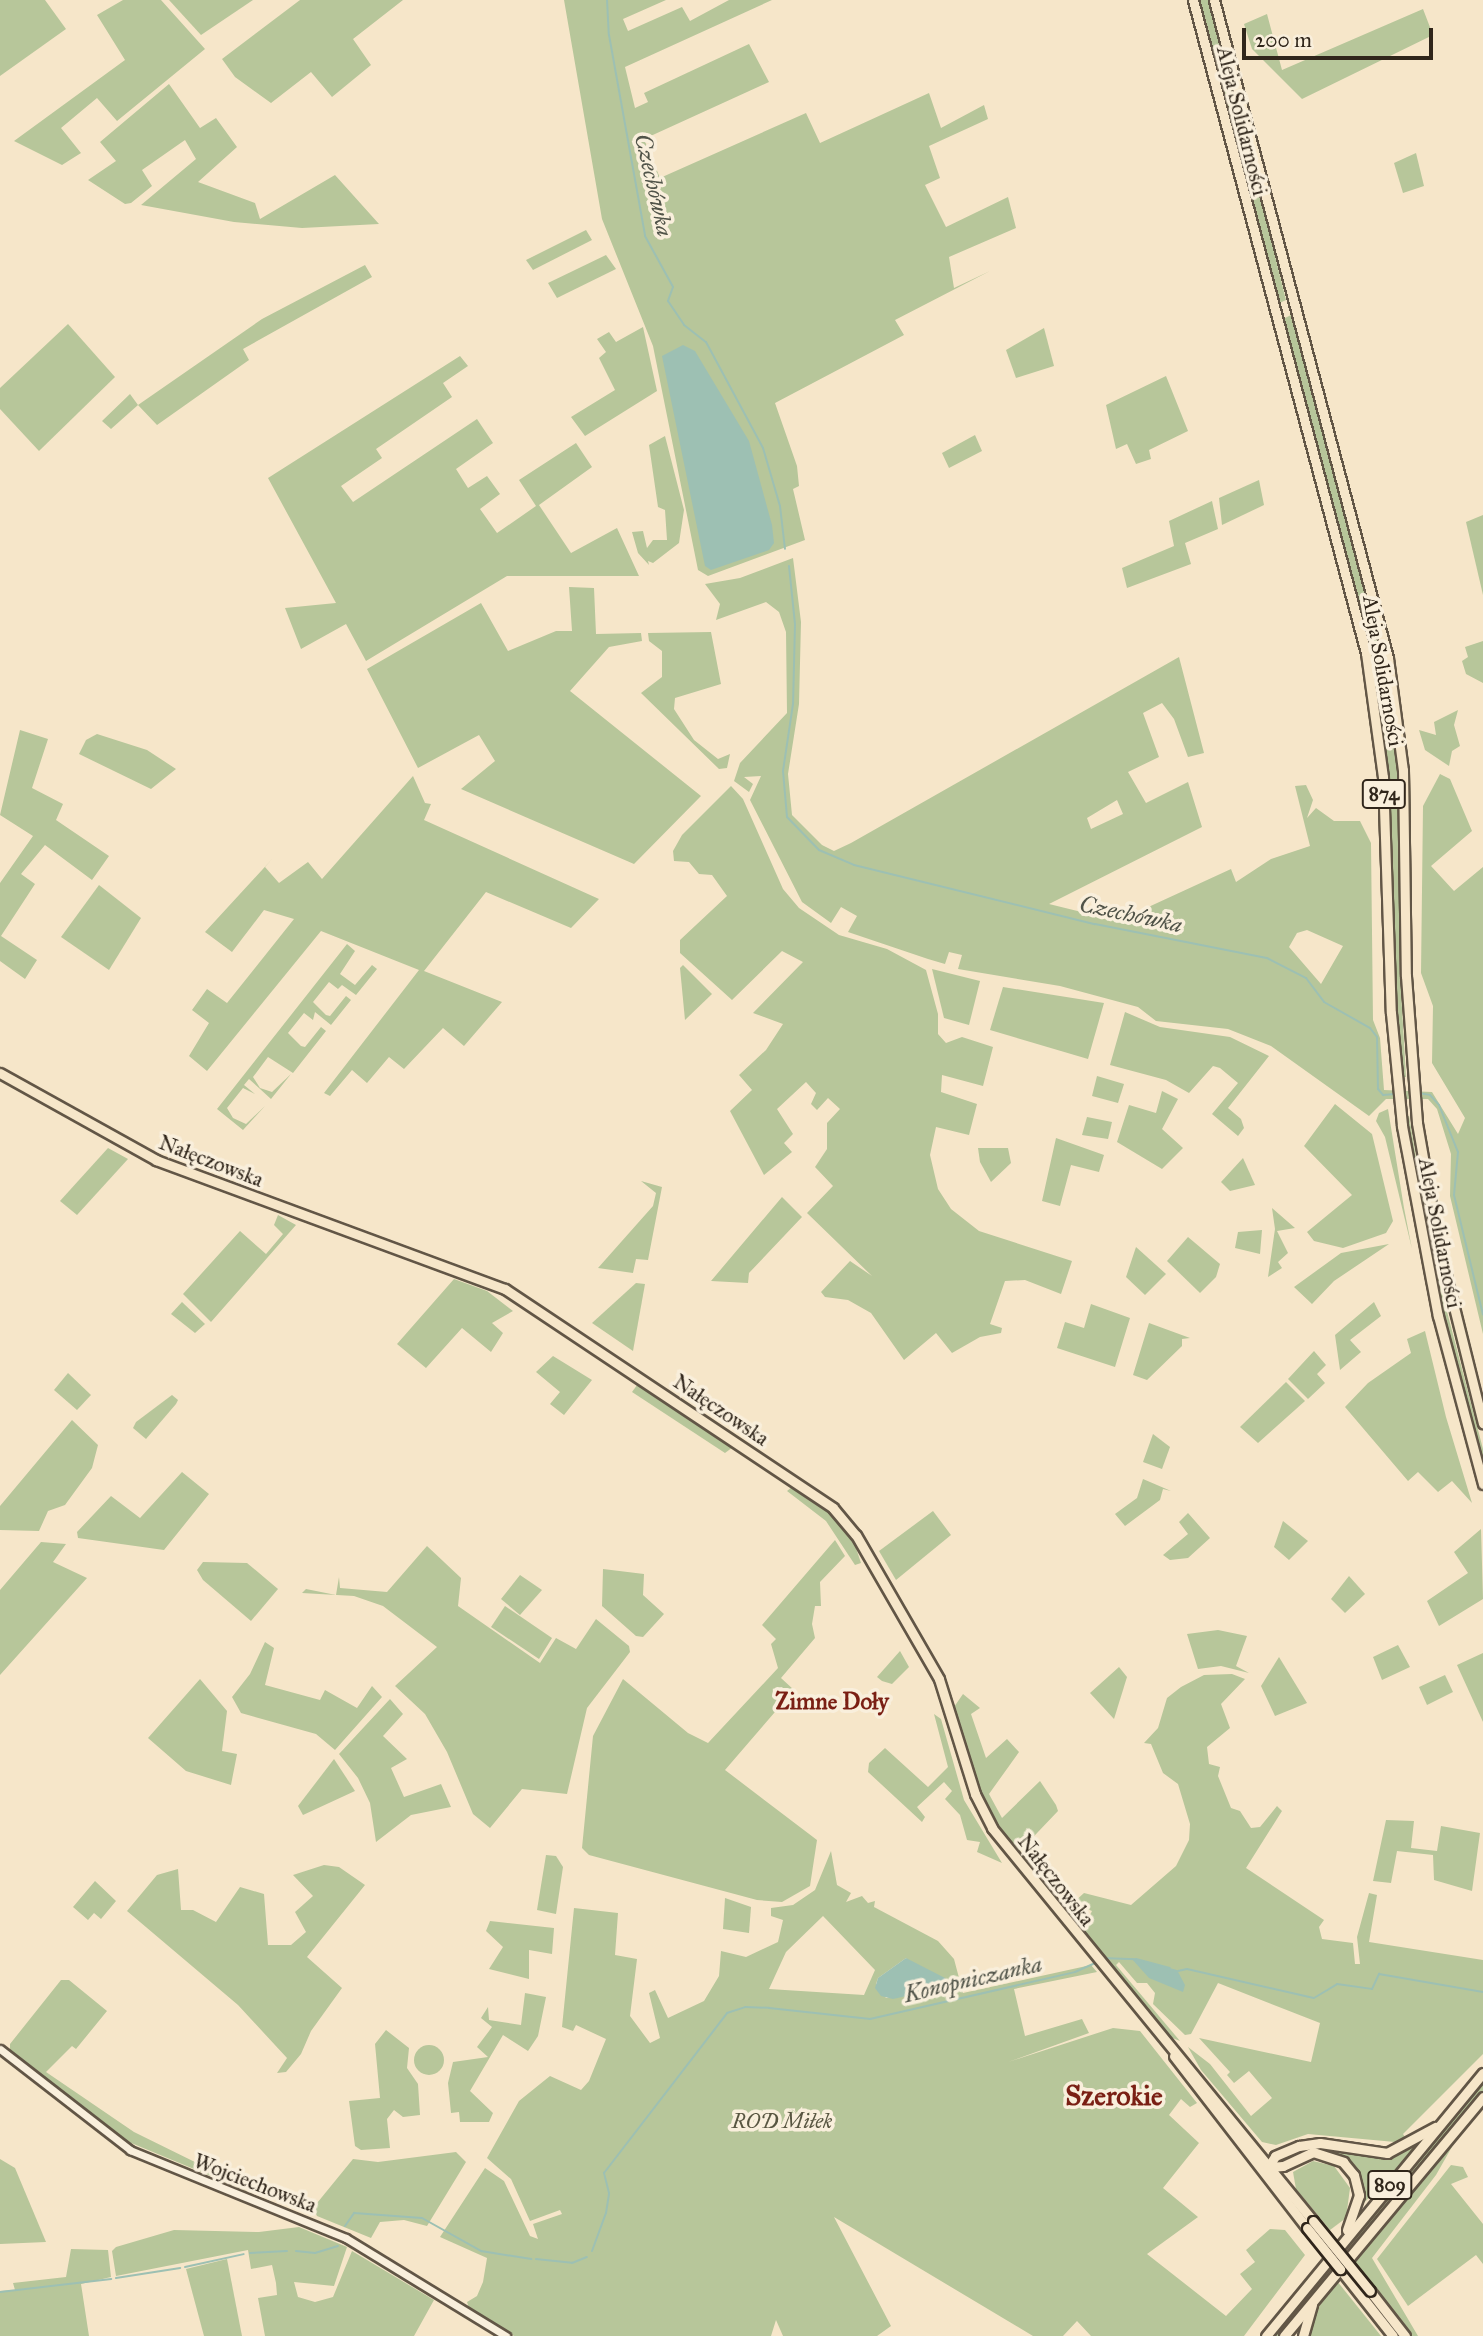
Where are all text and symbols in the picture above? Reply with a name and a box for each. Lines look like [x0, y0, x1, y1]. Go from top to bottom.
scale bar [1245, 14, 1436, 58]
text: 200 m [1255, 27, 1312, 53]
street label: Aleja Solidarności [1211, 44, 1273, 198]
water label: Czechówka [629, 131, 679, 239]
street label: Aleja Solidarności [1357, 594, 1409, 748]
road number: 874 [1361, 778, 1407, 810]
water label: Czechówka [1077, 890, 1185, 938]
street label: Nałęczowska [155, 1130, 267, 1192]
street label: Aleja Solidarności [1413, 1156, 1467, 1310]
street label: Nałęczowska [668, 1369, 774, 1451]
district label: Zimne Doły [775, 1687, 889, 1715]
street label: Nałęczowska [1012, 1829, 1100, 1931]
water label: Konopniczanka [901, 1950, 1045, 2008]
district label: Szerokie [1065, 2079, 1163, 2113]
park label: ROD Miłek [732, 2108, 832, 2134]
street label: Wojciechowska [190, 2148, 320, 2218]
road number: 809 [1367, 2170, 1413, 2200]

